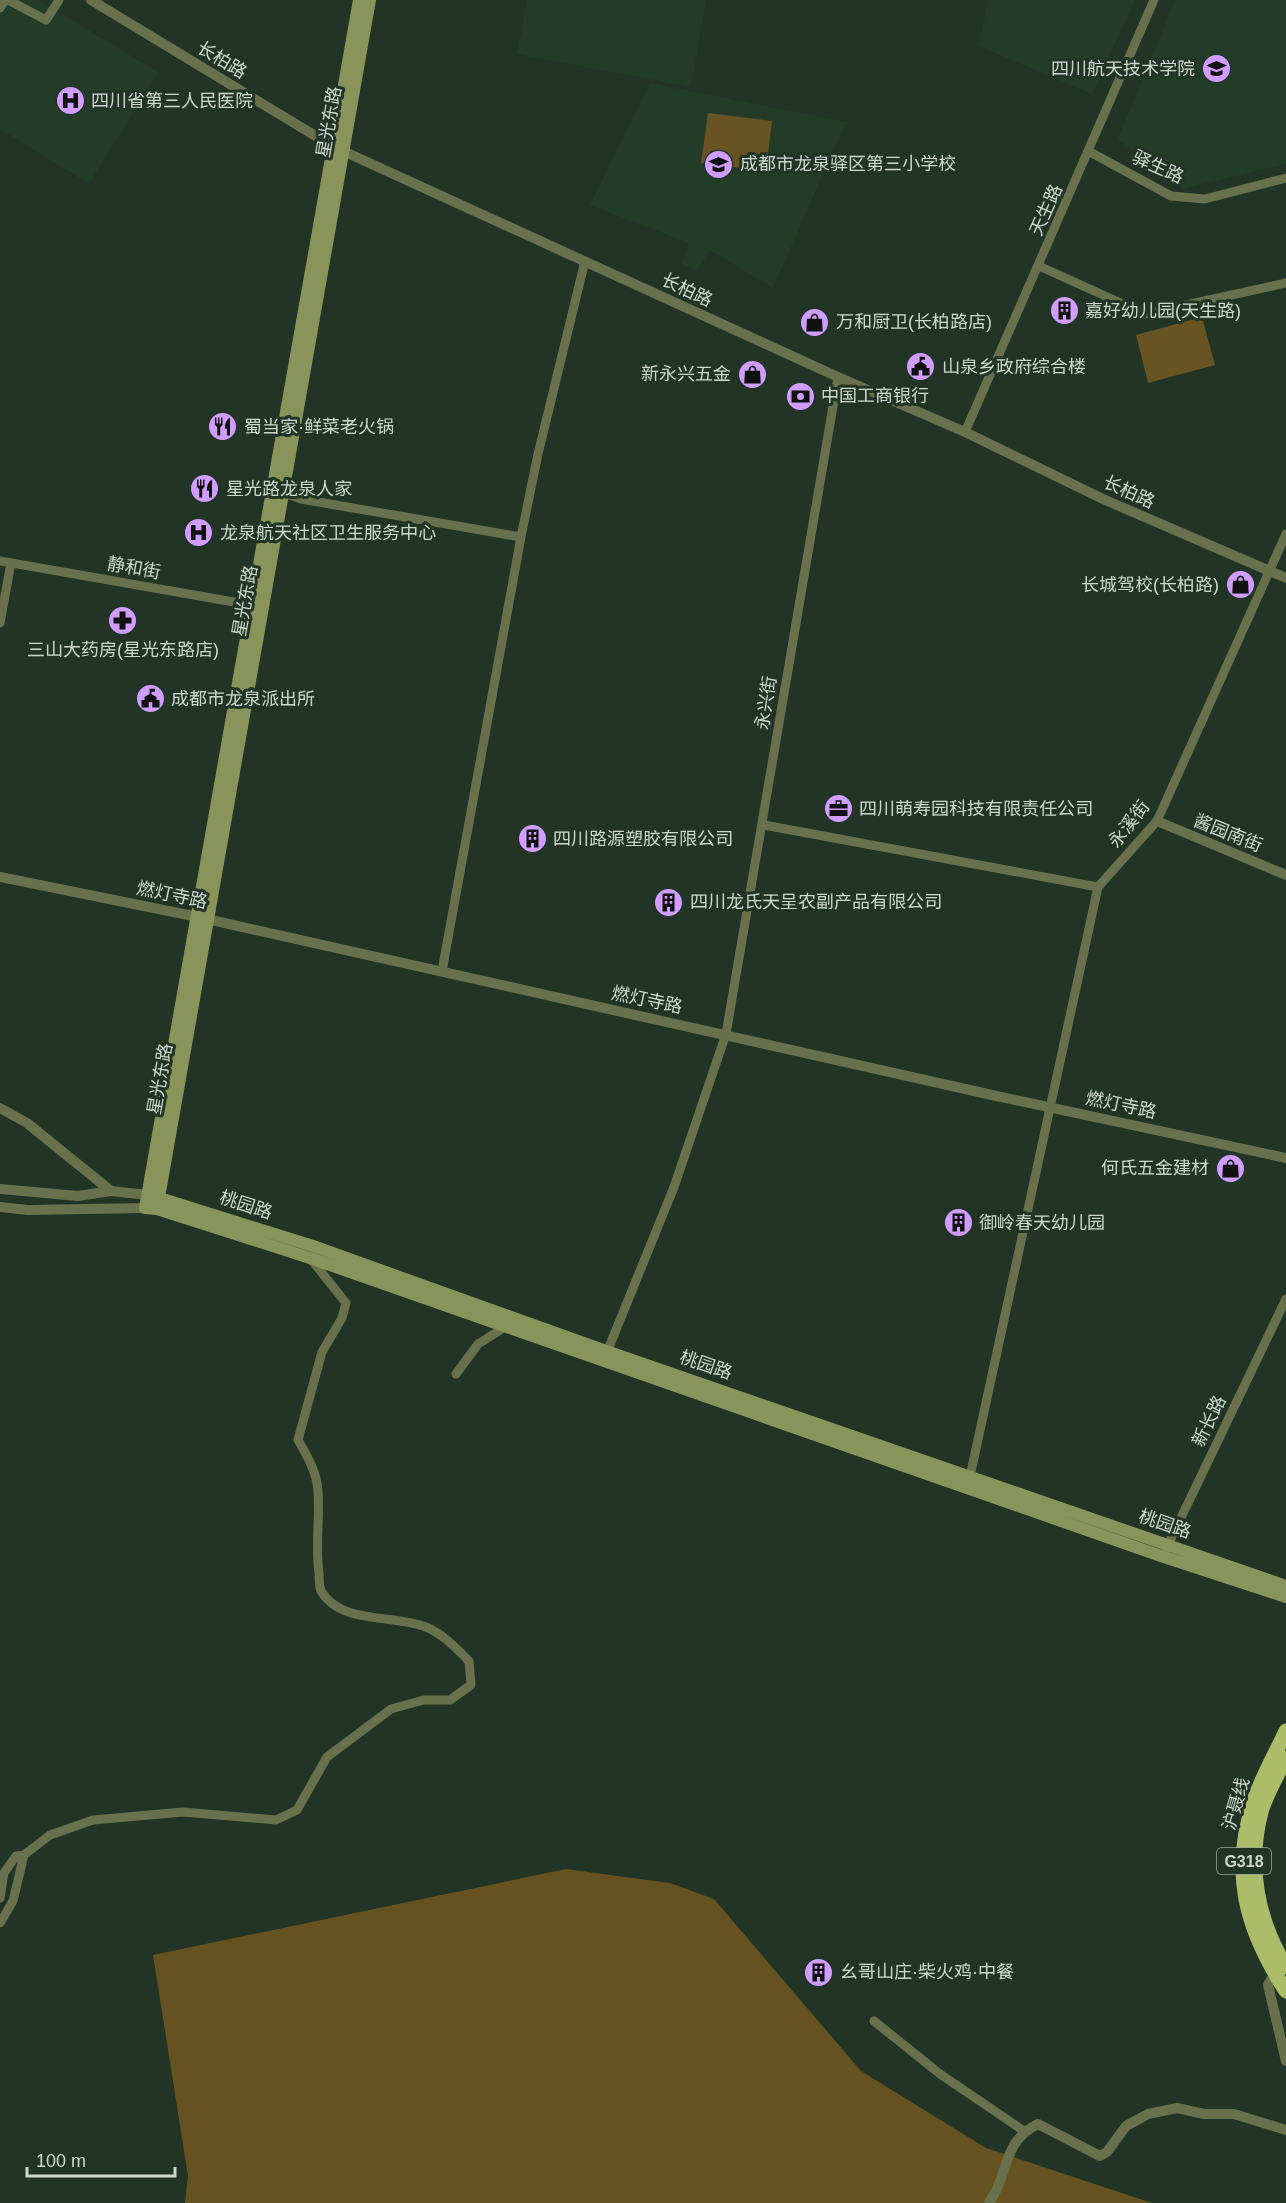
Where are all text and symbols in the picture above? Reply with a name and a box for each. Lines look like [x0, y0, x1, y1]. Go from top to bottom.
street label: 长柏路 [194, 38, 250, 82]
school or university icon: 四川航天技术学院 [1200, 53, 1232, 85]
place label: 四川航天技术学院 [1051, 59, 1195, 79]
hospital icon: 四川省第三人民医院 [54, 85, 86, 117]
street label: 星光东路 [313, 85, 345, 159]
place label: 四川省第三人民医院 [91, 91, 253, 111]
street label: 驿生路 [1129, 147, 1187, 187]
school or university icon: 成都市龙泉驿区第三小学校 [703, 148, 735, 180]
place label: 成都市龙泉驿区第三小学校 [740, 154, 956, 174]
street label: 天生路 [1026, 181, 1066, 239]
street label: 长柏路 [658, 270, 716, 310]
building icon: 嘉好幼儿园(天生路) [1048, 295, 1080, 327]
place label: 嘉好幼儿园(天生路) [1085, 301, 1241, 321]
shop icon: 万和厨卫(长柏路店) [799, 306, 831, 338]
place label: 万和厨卫(长柏路店) [836, 312, 992, 332]
public building icon: 山泉乡政府综合楼 [905, 351, 937, 383]
place label: 山泉乡政府综合楼 [942, 357, 1086, 377]
shop icon: 新永兴五金 [736, 358, 768, 390]
place label: 新永兴五金 [641, 364, 731, 384]
bank icon: 中国工商银行 [784, 380, 816, 412]
place label: 中国工商银行 [821, 386, 929, 406]
restaurant icon: 蜀当家·鲜菜老火锅 [207, 411, 239, 443]
place label: 蜀当家·鲜菜老火锅 [244, 417, 394, 437]
street label: 长柏路 [1100, 472, 1158, 512]
restaurant icon: 星光路龙泉人家 [189, 473, 221, 505]
place label: 星光路龙泉人家 [226, 479, 352, 499]
hospital icon: 龙泉航天社区卫生服务中心 [183, 517, 215, 549]
place label: 龙泉航天社区卫生服务中心 [220, 523, 436, 543]
street label: 静和街 [106, 553, 162, 583]
street label: 星光东路 [229, 564, 261, 638]
shop icon: 长城驾校(长柏路) [1224, 569, 1256, 601]
place label: 长城驾校(长柏路) [1081, 575, 1219, 595]
pharmacy icon: 三山大药房(星光东路店) [107, 605, 139, 637]
place label: 三山大药房(星光东路店) [27, 640, 219, 660]
street label: 永兴街 [752, 675, 780, 731]
public building icon: 成都市龙泉派出所 [134, 683, 166, 715]
place label: 成都市龙泉派出所 [171, 689, 315, 709]
office icon: 四川萌寿园科技有限责任公司 [822, 793, 854, 825]
street label: 永溪街 [1104, 797, 1154, 851]
place label: 四川萌寿园科技有限责任公司 [859, 799, 1093, 819]
street label: 酱园南街 [1191, 810, 1265, 856]
building icon: 四川路源塑胶有限公司 [516, 823, 548, 855]
place label: 四川路源塑胶有限公司 [553, 829, 733, 849]
street label: 燃灯寺路 [135, 878, 209, 912]
building icon: 四川龙氏天呈农副产品有限公司 [653, 886, 685, 918]
place label: 四川龙氏天呈农副产品有限公司 [690, 892, 942, 912]
street label: 燃灯寺路 [610, 983, 684, 1017]
street label: 星光东路 [144, 1042, 176, 1116]
street label: 燃灯寺路 [1084, 1088, 1158, 1122]
shop icon: 何氏五金建材 [1214, 1152, 1246, 1184]
place label: 何氏五金建材 [1101, 1158, 1209, 1178]
street label: 桃园路 [217, 1187, 275, 1223]
building icon: 御岭春天幼儿园 [942, 1207, 974, 1239]
place label: 御岭春天幼儿园 [979, 1213, 1105, 1233]
street label: 桃园路 [677, 1347, 735, 1383]
street label: 新长路 [1188, 1392, 1230, 1450]
street label: 桃园路 [1136, 1506, 1194, 1542]
street label: 沪聂线 [1219, 1775, 1253, 1833]
road number: G318 [1217, 1848, 1271, 1874]
building icon: 幺哥山庄·柴火鸡·中餐 [803, 1956, 835, 1988]
place label: 幺哥山庄·柴火鸡·中餐 [840, 1962, 1014, 1982]
scale bar [27, 2140, 176, 2178]
text: 100 m [36, 2151, 86, 2171]

